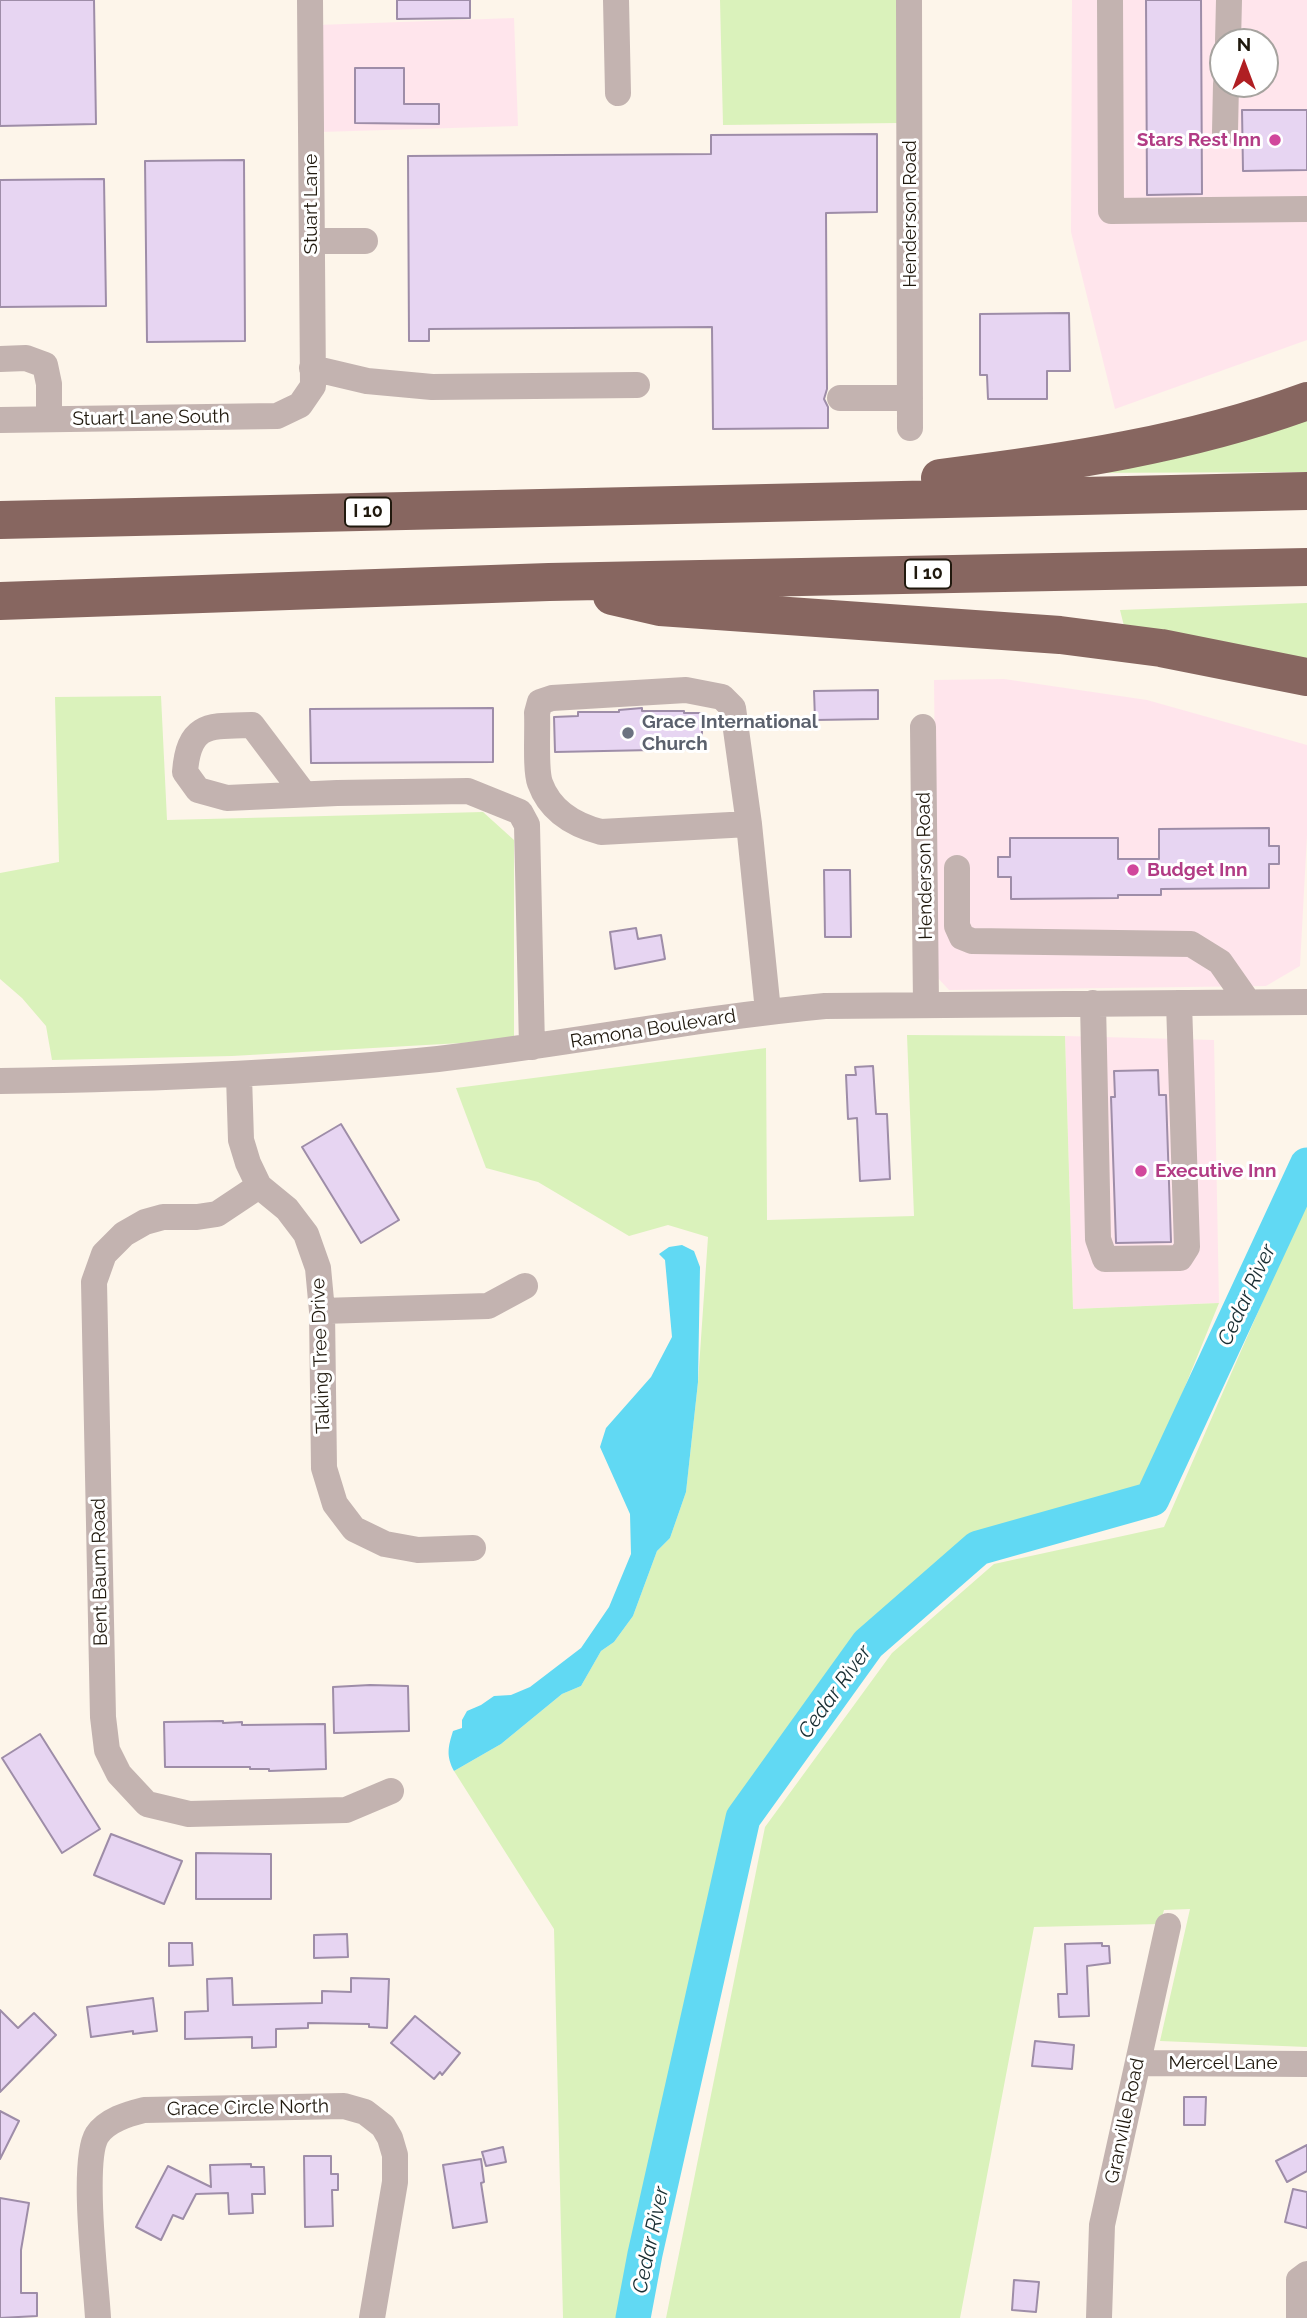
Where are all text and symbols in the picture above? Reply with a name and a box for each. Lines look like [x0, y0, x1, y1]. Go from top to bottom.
north arrow [1209, 28, 1279, 98]
text: N [1237, 33, 1251, 55]
place label: Stars Rest Inn [1137, 129, 1261, 151]
marker: Stars Rest Inn [1267, 132, 1283, 148]
street label: Henderson Road [899, 140, 921, 288]
street label: Stuart Lane [300, 154, 322, 254]
street label: Stuart Lane South [72, 405, 230, 431]
road number: I 10 [345, 498, 391, 526]
road number: I 10 [905, 560, 951, 588]
place label: Grace International Church [642, 711, 818, 755]
marker: Grace International Church [620, 725, 636, 741]
street label: Henderson Road [912, 792, 938, 940]
place label: Budget Inn [1147, 859, 1247, 881]
marker: Budget Inn [1125, 862, 1141, 878]
street label: Ramona Boulevard [569, 1005, 737, 1053]
place label: Executive Inn [1155, 1160, 1276, 1182]
marker: Executive Inn [1133, 1163, 1149, 1179]
water label: Cedar River [1213, 1240, 1281, 1350]
street label: Talking Tree Drive [307, 1278, 335, 1434]
street label: Bent Baum Road [87, 1498, 113, 1646]
water label: Cedar River [793, 1641, 877, 1743]
street label: Mercel Lane [1168, 2052, 1278, 2074]
street label: Granville Road [1101, 2056, 1149, 2186]
street label: Grace Circle North [167, 2095, 329, 2121]
water label: Cedar River [627, 2184, 675, 2296]

